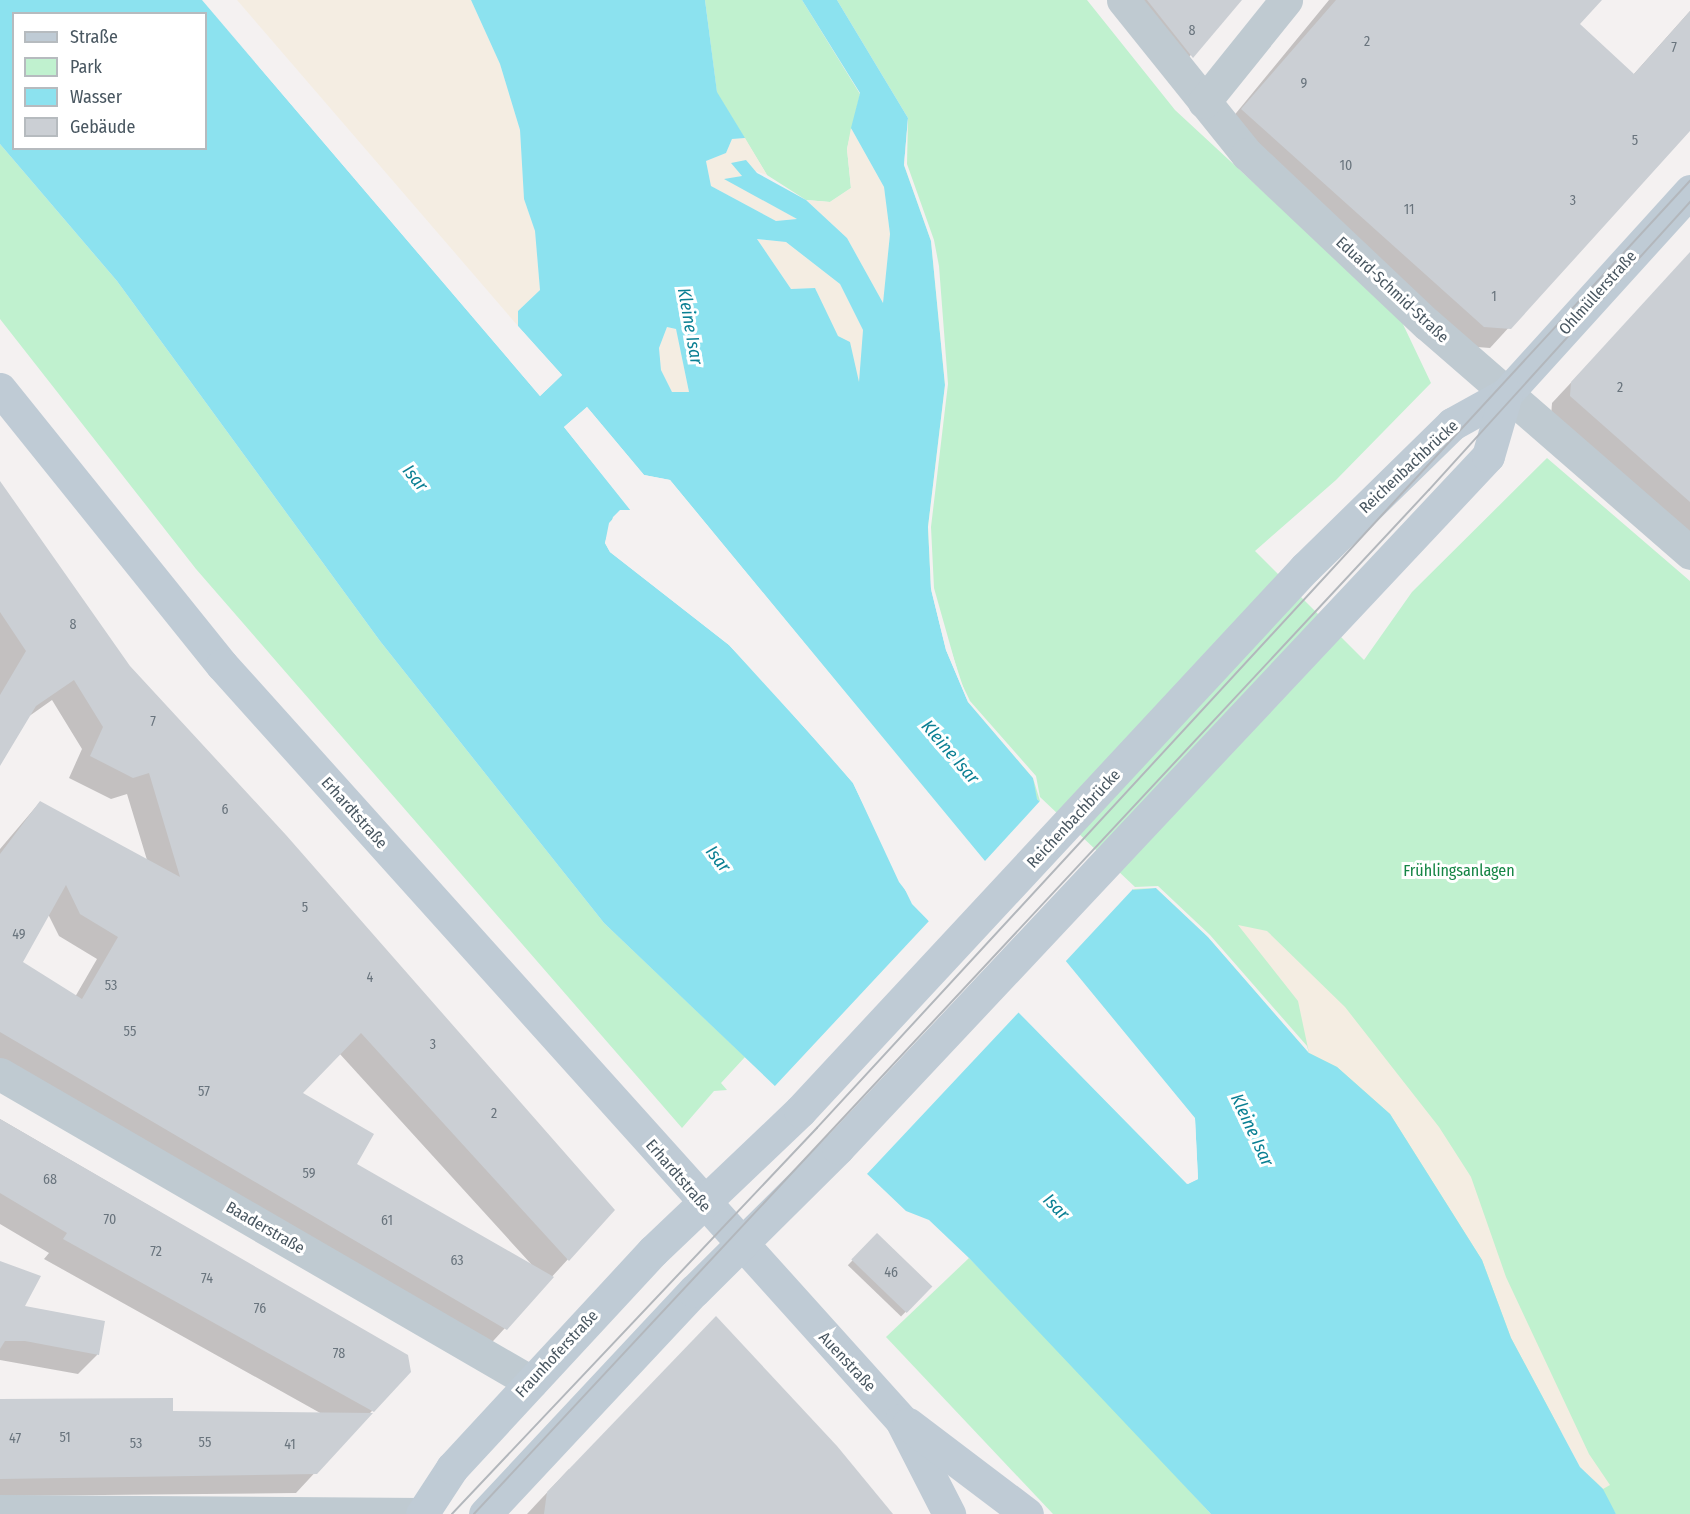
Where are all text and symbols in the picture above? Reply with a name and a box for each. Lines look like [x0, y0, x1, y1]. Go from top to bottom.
legend [12, 12, 207, 150]
house number: 8 [1189, 23, 1195, 39]
text: Straße [70, 26, 118, 48]
house number: 2 [1364, 34, 1370, 50]
house number: 7 [1671, 40, 1677, 56]
text: Park [70, 56, 102, 78]
house number: 9 [1301, 76, 1307, 92]
text: Wasser [70, 86, 122, 108]
text: Gebäude [70, 116, 135, 138]
house number: 5 [1632, 133, 1638, 149]
house number: 10 [1340, 158, 1352, 174]
house number: 3 [1570, 193, 1576, 209]
house number: 11 [1404, 202, 1414, 218]
street label: Eduard-Schmid-Straße [1332, 233, 1452, 347]
street label: Ohlmüllerstraße [1555, 247, 1641, 339]
water label: Kleine Isar [673, 286, 707, 366]
house number: 1 [1491, 289, 1497, 305]
house number: 2 [1617, 380, 1623, 396]
street label: Reichenbachbrücke [1356, 416, 1462, 518]
water label: Isar [398, 460, 432, 496]
house number: 8 [70, 617, 76, 633]
house number: 7 [150, 714, 156, 730]
water label: Kleine Isar [917, 716, 983, 788]
street label: Reichenbachbrücke [1023, 766, 1125, 872]
street label: Erhardtstraße [317, 773, 391, 853]
house number: 6 [222, 802, 228, 818]
water label: Isar [701, 841, 735, 877]
park label: Frühlingsanlagen [1403, 861, 1515, 881]
house number: 5 [302, 900, 308, 916]
house number: 49 [12, 927, 26, 943]
house number: 4 [367, 970, 373, 986]
house number: 53 [105, 978, 117, 994]
house number: 55 [124, 1024, 136, 1040]
house number: 3 [430, 1037, 436, 1053]
house number: 57 [198, 1084, 210, 1100]
water label: Kleine Isar [1226, 1090, 1278, 1170]
house number: 2 [491, 1106, 497, 1122]
street label: Erhardtstraße [641, 1136, 715, 1216]
house number: 59 [302, 1166, 316, 1182]
house number: 68 [43, 1172, 57, 1188]
water label: Isar [1038, 1189, 1074, 1225]
street label: Baaderstraße [222, 1198, 308, 1258]
house number: 70 [104, 1212, 116, 1228]
house number: 61 [381, 1213, 393, 1229]
house number: 72 [150, 1244, 162, 1260]
house number: 63 [450, 1253, 464, 1269]
house number: 46 [884, 1265, 898, 1281]
house number: 74 [201, 1271, 213, 1287]
house number: 76 [254, 1301, 266, 1317]
street label: Fraunhoferstraße [512, 1306, 602, 1402]
street label: Auenstraße [815, 1328, 879, 1396]
house number: 78 [333, 1346, 345, 1362]
house number: 51 [59, 1430, 71, 1446]
house number: 47 [9, 1431, 21, 1447]
house number: 55 [199, 1435, 211, 1451]
house number: 53 [130, 1436, 142, 1452]
house number: 41 [284, 1437, 296, 1453]

